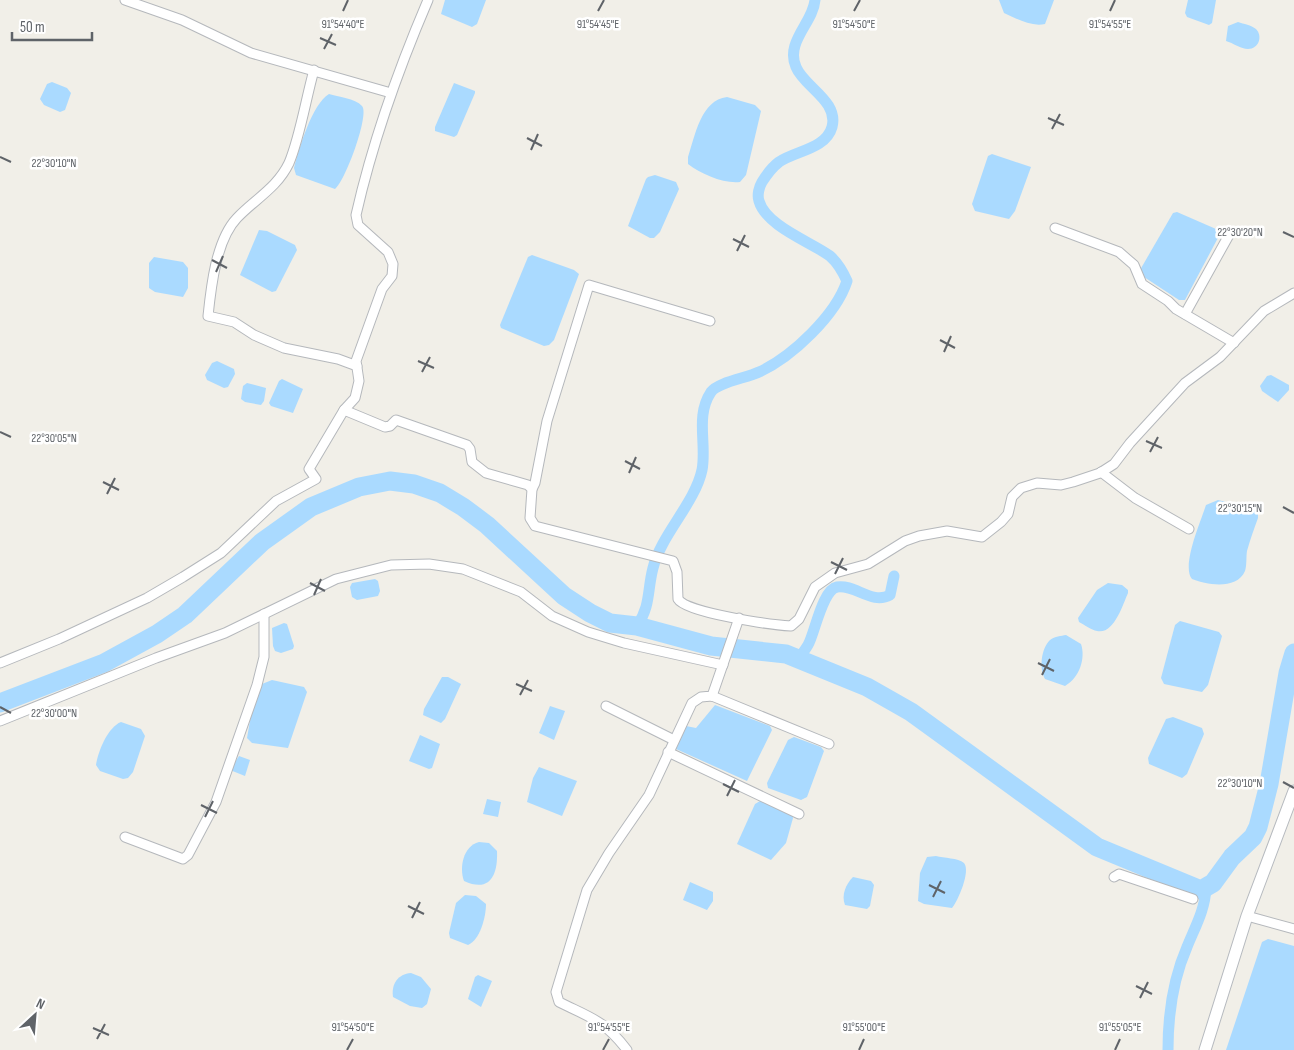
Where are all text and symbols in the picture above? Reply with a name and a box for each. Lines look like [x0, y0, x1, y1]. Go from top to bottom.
scale bar [12, 10, 92, 42]
text: 91°54'40"E [321, 17, 365, 32]
text: 91°54'45"E [577, 17, 619, 32]
text: 91°54'50"E [833, 17, 876, 32]
text: 91°54'55"E [1089, 17, 1131, 32]
text: 50 m [20, 18, 45, 37]
text: 22°30'10"N [32, 156, 76, 171]
text: 22°30'20"N [1217, 225, 1263, 240]
text: 22°30'05"N [31, 431, 77, 446]
text: 22°30'15"N [1218, 501, 1262, 516]
text: 22°30'00"N [31, 706, 77, 721]
text: 22°30'10"N [1218, 776, 1262, 791]
north arrow [10, 990, 60, 1040]
text: N [33, 994, 48, 1013]
text: 91°54'50"E [332, 1020, 375, 1035]
text: 91°54'55"E [588, 1020, 630, 1035]
text: 91°55'00"E [842, 1020, 886, 1035]
text: 91°55'05"E [1099, 1020, 1141, 1035]

